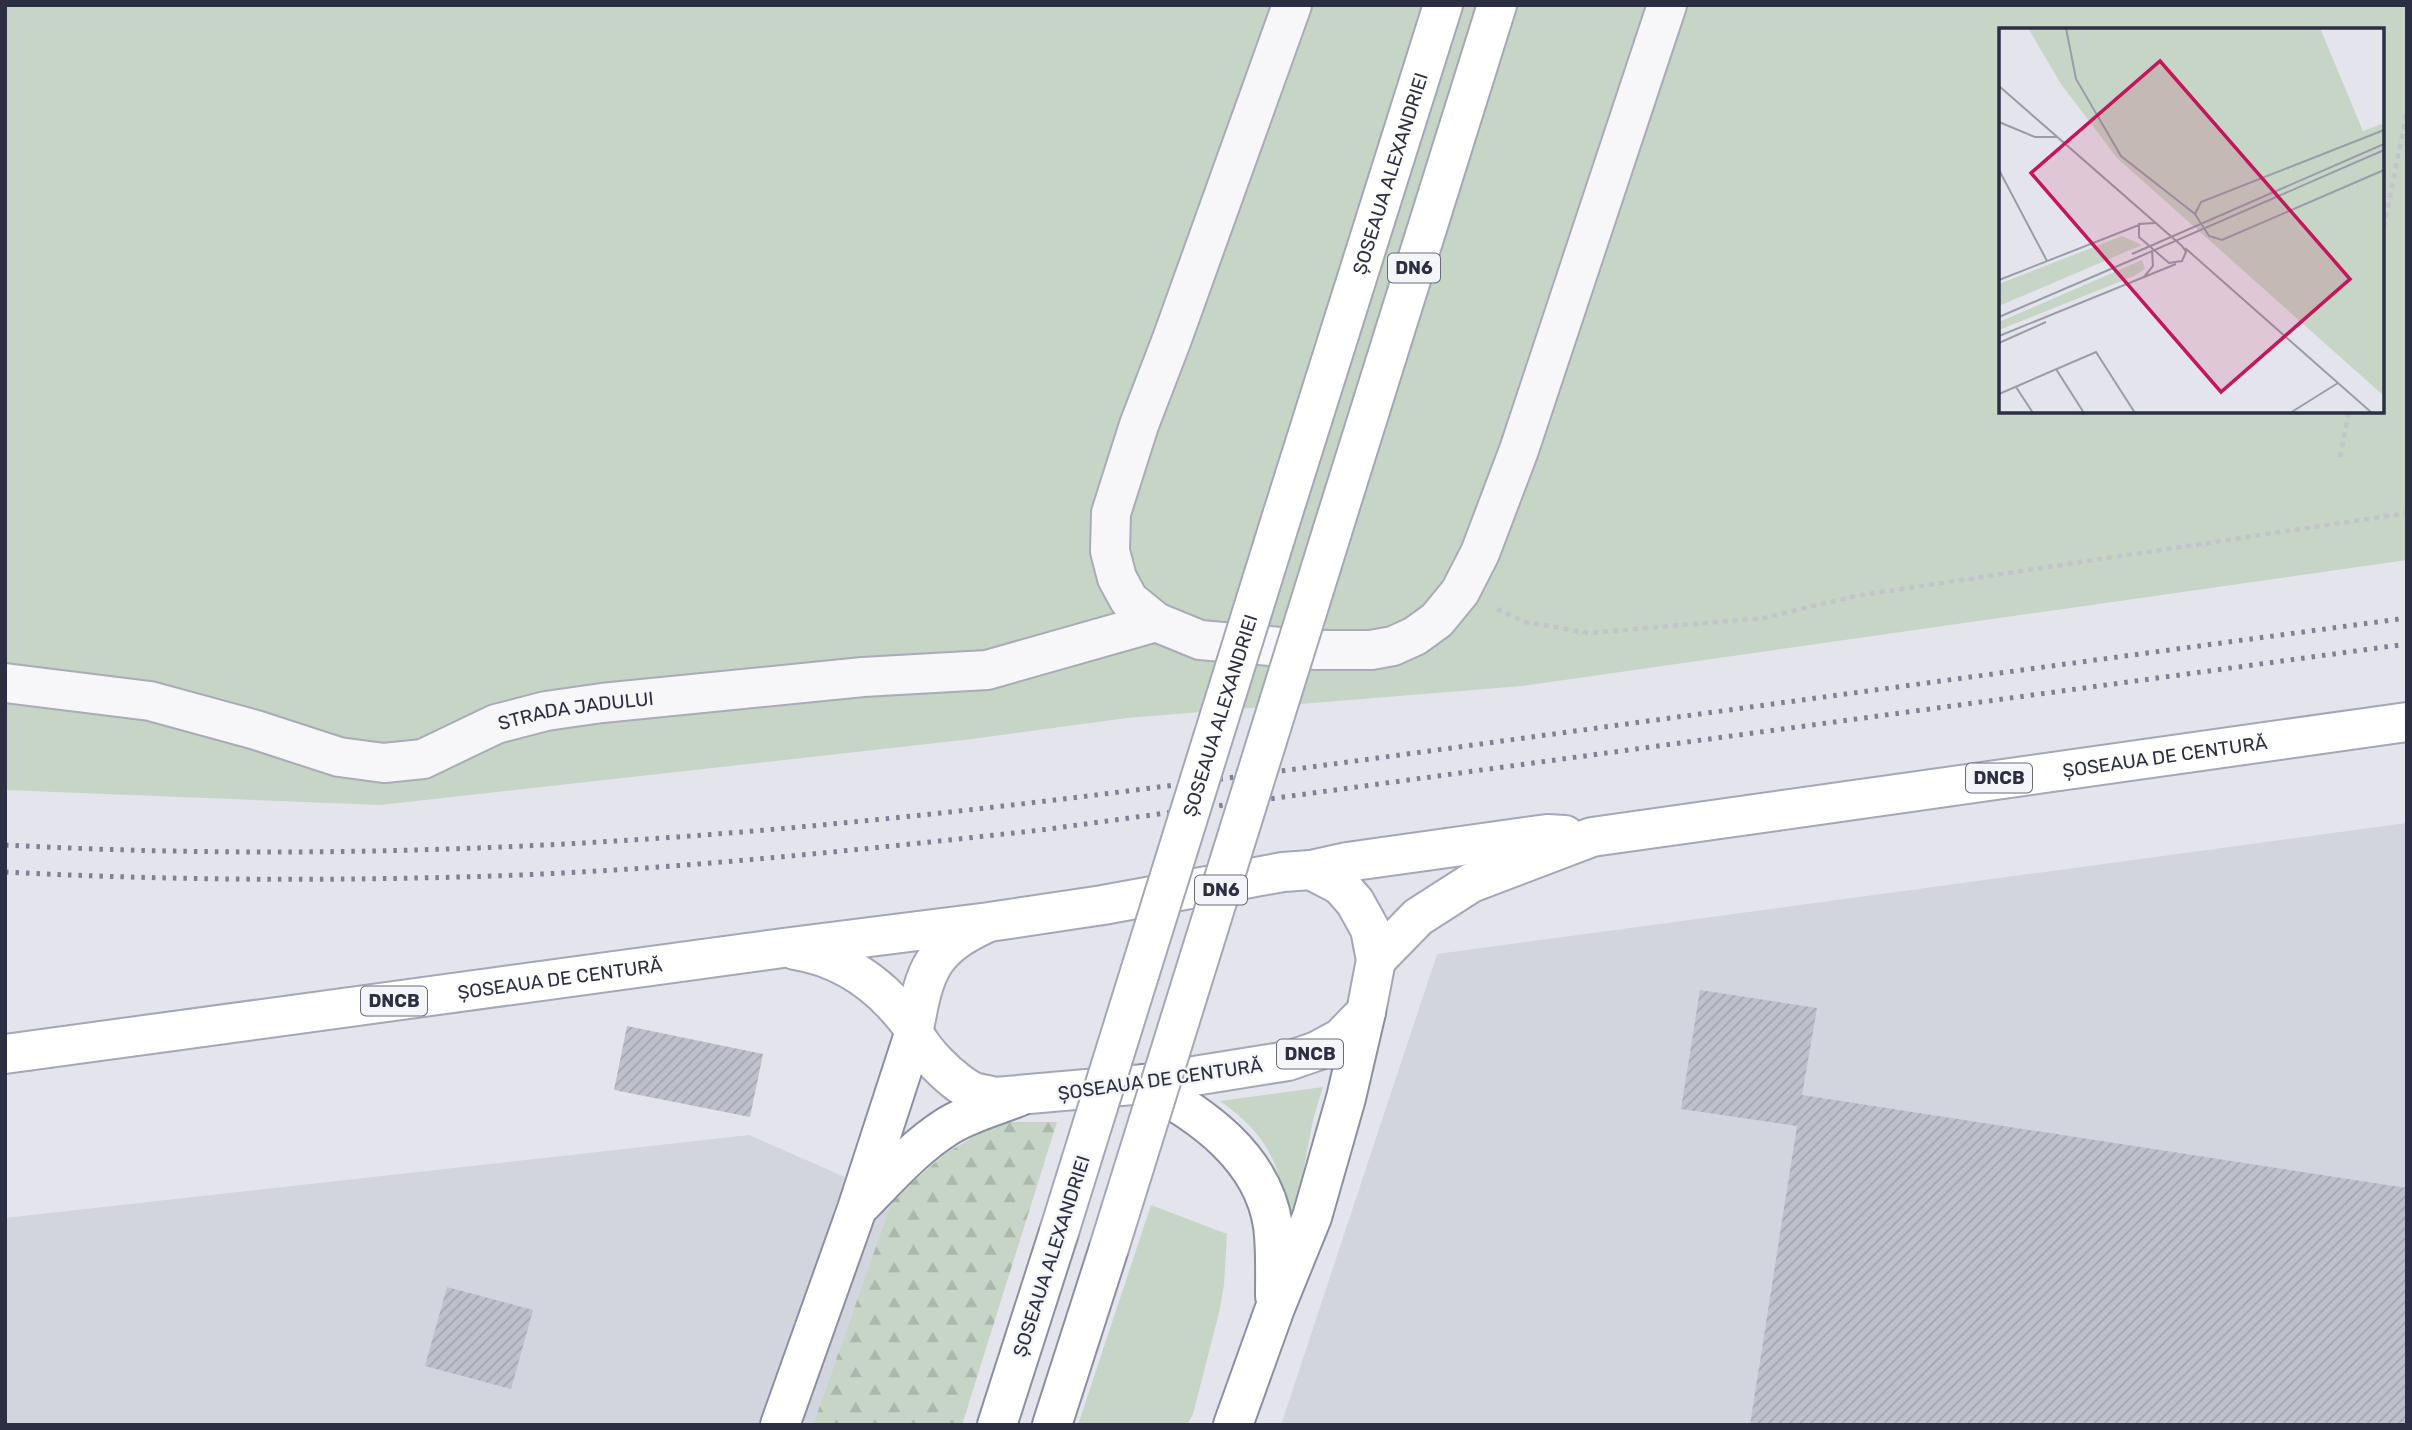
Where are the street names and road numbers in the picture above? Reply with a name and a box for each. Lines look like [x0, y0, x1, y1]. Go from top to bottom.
street label: ȘOSEAUA ALEXANDRIEI [1348, 70, 1433, 278]
road number: DN6 [1388, 254, 1440, 282]
street label: ȘOSEAUA ALEXANDRIEI [1178, 612, 1263, 819]
street label: STRADA JADULUI [496, 687, 655, 735]
street label: ȘOSEAUA DE CENTURĂ [2061, 731, 2269, 782]
road number: DNCB [1966, 764, 2032, 792]
road number: DN6 [1195, 876, 1247, 904]
street label: ȘOSEAUA DE CENTURĂ [456, 954, 664, 1004]
road number: DNCB [361, 986, 427, 1016]
road number: DNCB [1277, 1040, 1343, 1069]
street label: ȘOSEAUA DE CENTURĂ [1056, 1054, 1264, 1105]
street label: ȘOSEAUA ALEXANDRIEI [1008, 1153, 1095, 1360]

